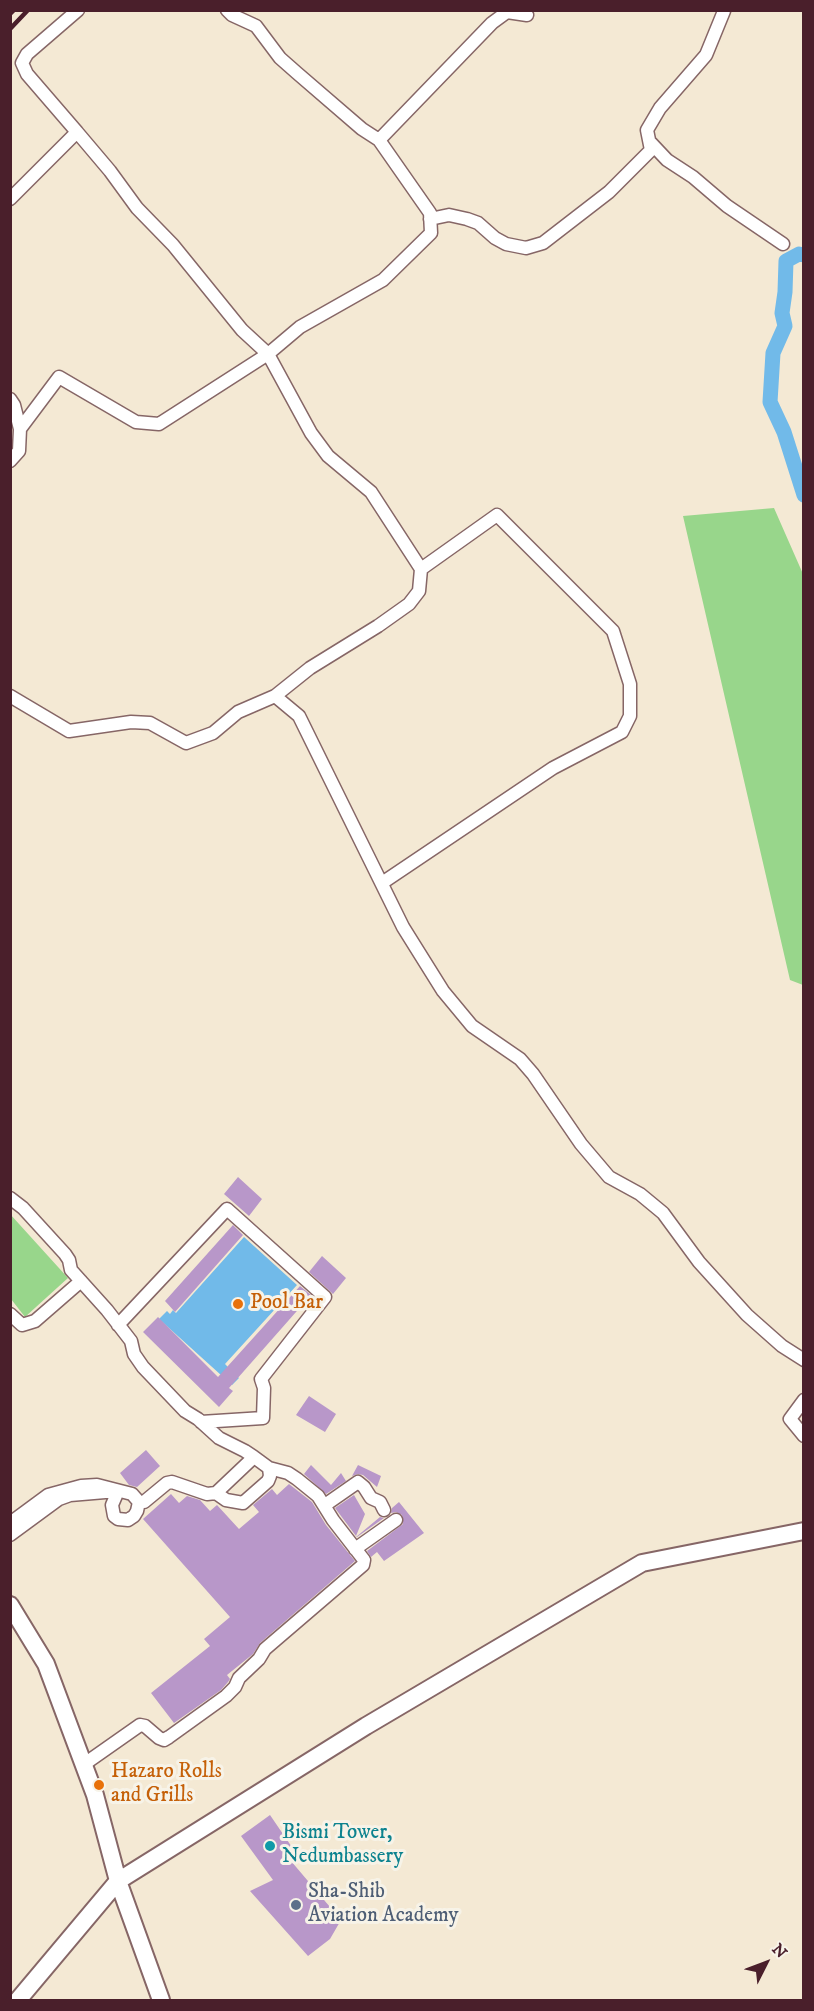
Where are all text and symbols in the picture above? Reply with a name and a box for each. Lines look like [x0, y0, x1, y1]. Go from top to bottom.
place label: Pool Bar [250, 1291, 323, 1317]
marker: Pool Bar [231, 1297, 245, 1311]
place label: Hazaro Rolls and Grills [111, 1760, 222, 1810]
marker: Hazaro Rolls and Grills [92, 1778, 106, 1792]
place label: Bismi Tower, Nedumbassery [282, 1821, 403, 1871]
marker: Bismi Tower, Nedumbassery [263, 1839, 277, 1853]
place label: Sha-Shib Aviation Academy [308, 1880, 458, 1930]
marker: Sha-Shib Aviation Academy [289, 1898, 303, 1912]
north arrow [736, 1933, 796, 1993]
text: N [768, 1939, 791, 1963]

